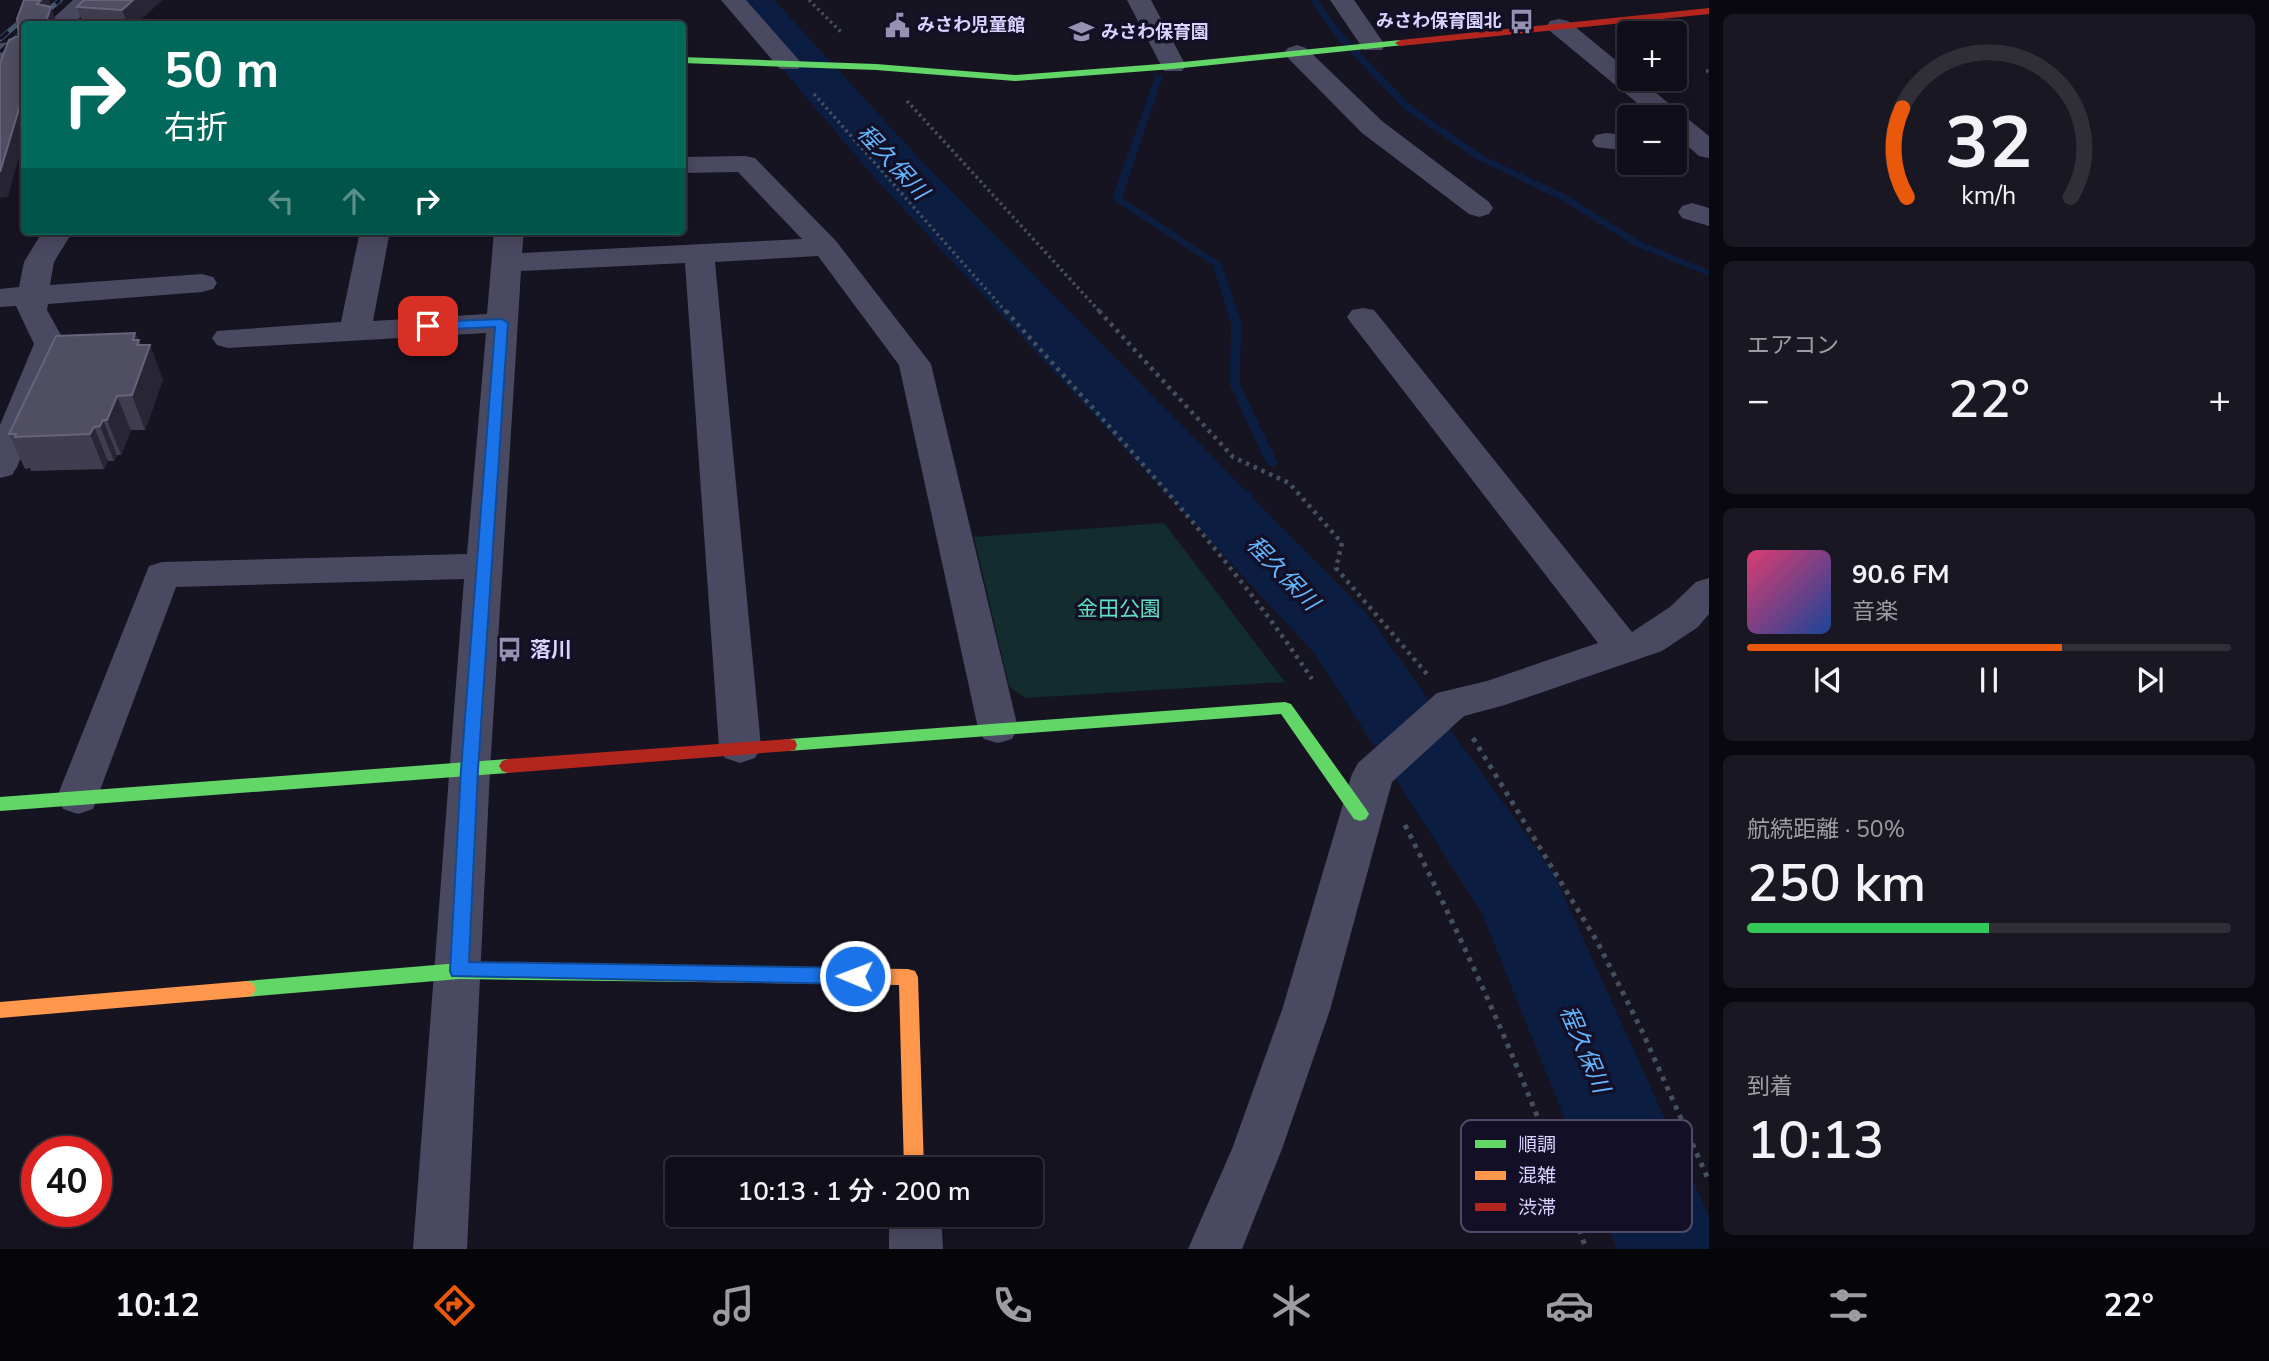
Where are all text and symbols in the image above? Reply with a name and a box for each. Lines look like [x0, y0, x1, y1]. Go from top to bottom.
bus stop icon: みさわ保育園北 [1508, 7, 1536, 35]
place label: みさわ保育園北 [1376, 9, 1502, 33]
public building icon: みさわ児童館 [883, 11, 911, 39]
place label: みさわ児童館 [917, 13, 1025, 37]
school or university icon: みさわ保育園 [1067, 18, 1095, 46]
place label: みさわ保育園 [1101, 20, 1209, 44]
map controls [1617, 21, 1687, 175]
button: + [1617, 21, 1687, 91]
text: 50 m [164, 37, 279, 104]
icon: right [49, 49, 140, 140]
text: 32 [1945, 93, 2033, 193]
button: − [1617, 105, 1687, 175]
text: 右折 [164, 106, 228, 149]
water label: 程久保川 [850, 118, 937, 209]
text: km/h [1961, 178, 2017, 212]
icon: left [262, 182, 300, 220]
icon: ahead [335, 182, 373, 220]
icon: right [408, 182, 446, 220]
pin [398, 296, 458, 356]
icon: arrive [409, 307, 447, 345]
text: エアコン [1747, 330, 1839, 361]
text: 22° [1948, 364, 2030, 435]
text: − [1747, 375, 1770, 426]
text: + [2208, 375, 2231, 426]
water label: 程久保川 [1240, 529, 1328, 619]
text: 90.6 FM [1852, 557, 1949, 592]
park label: 金田公園 [1077, 595, 1161, 623]
text: 音楽 [1852, 596, 1898, 627]
bus stop icon: 落川 [496, 636, 524, 664]
place label: 落川 [530, 636, 572, 664]
icon: previous [1809, 661, 1847, 699]
icon: pause [1970, 661, 2008, 699]
icon: next [2131, 661, 2169, 699]
text: 航続距離 · 50% [1747, 814, 1905, 845]
text: 250 km [1747, 848, 1926, 919]
position arrow [818, 939, 892, 1013]
water label: 程久保川 [1552, 1001, 1618, 1100]
text: 到着 [1747, 1071, 1793, 1102]
text: 10:13 [1747, 1105, 1884, 1176]
legend [1461, 1120, 1692, 1232]
text: 順調 [1518, 1132, 1556, 1158]
speed limit sign: 40 [21, 1136, 112, 1227]
text: 混雑 [1518, 1163, 1556, 1189]
text: 10:13 · 1 分 · 200 m [738, 1174, 970, 1209]
text: 渋滞 [1518, 1195, 1556, 1221]
icon: directions [430, 1281, 479, 1330]
icon: music [709, 1281, 758, 1330]
icon: phone [988, 1281, 1037, 1330]
icon: climate [1267, 1281, 1316, 1330]
icon: car [1545, 1281, 1594, 1330]
icon: filters [1824, 1281, 1873, 1330]
text: 10:12 [115, 1284, 200, 1327]
text: 22° [2103, 1284, 2154, 1327]

